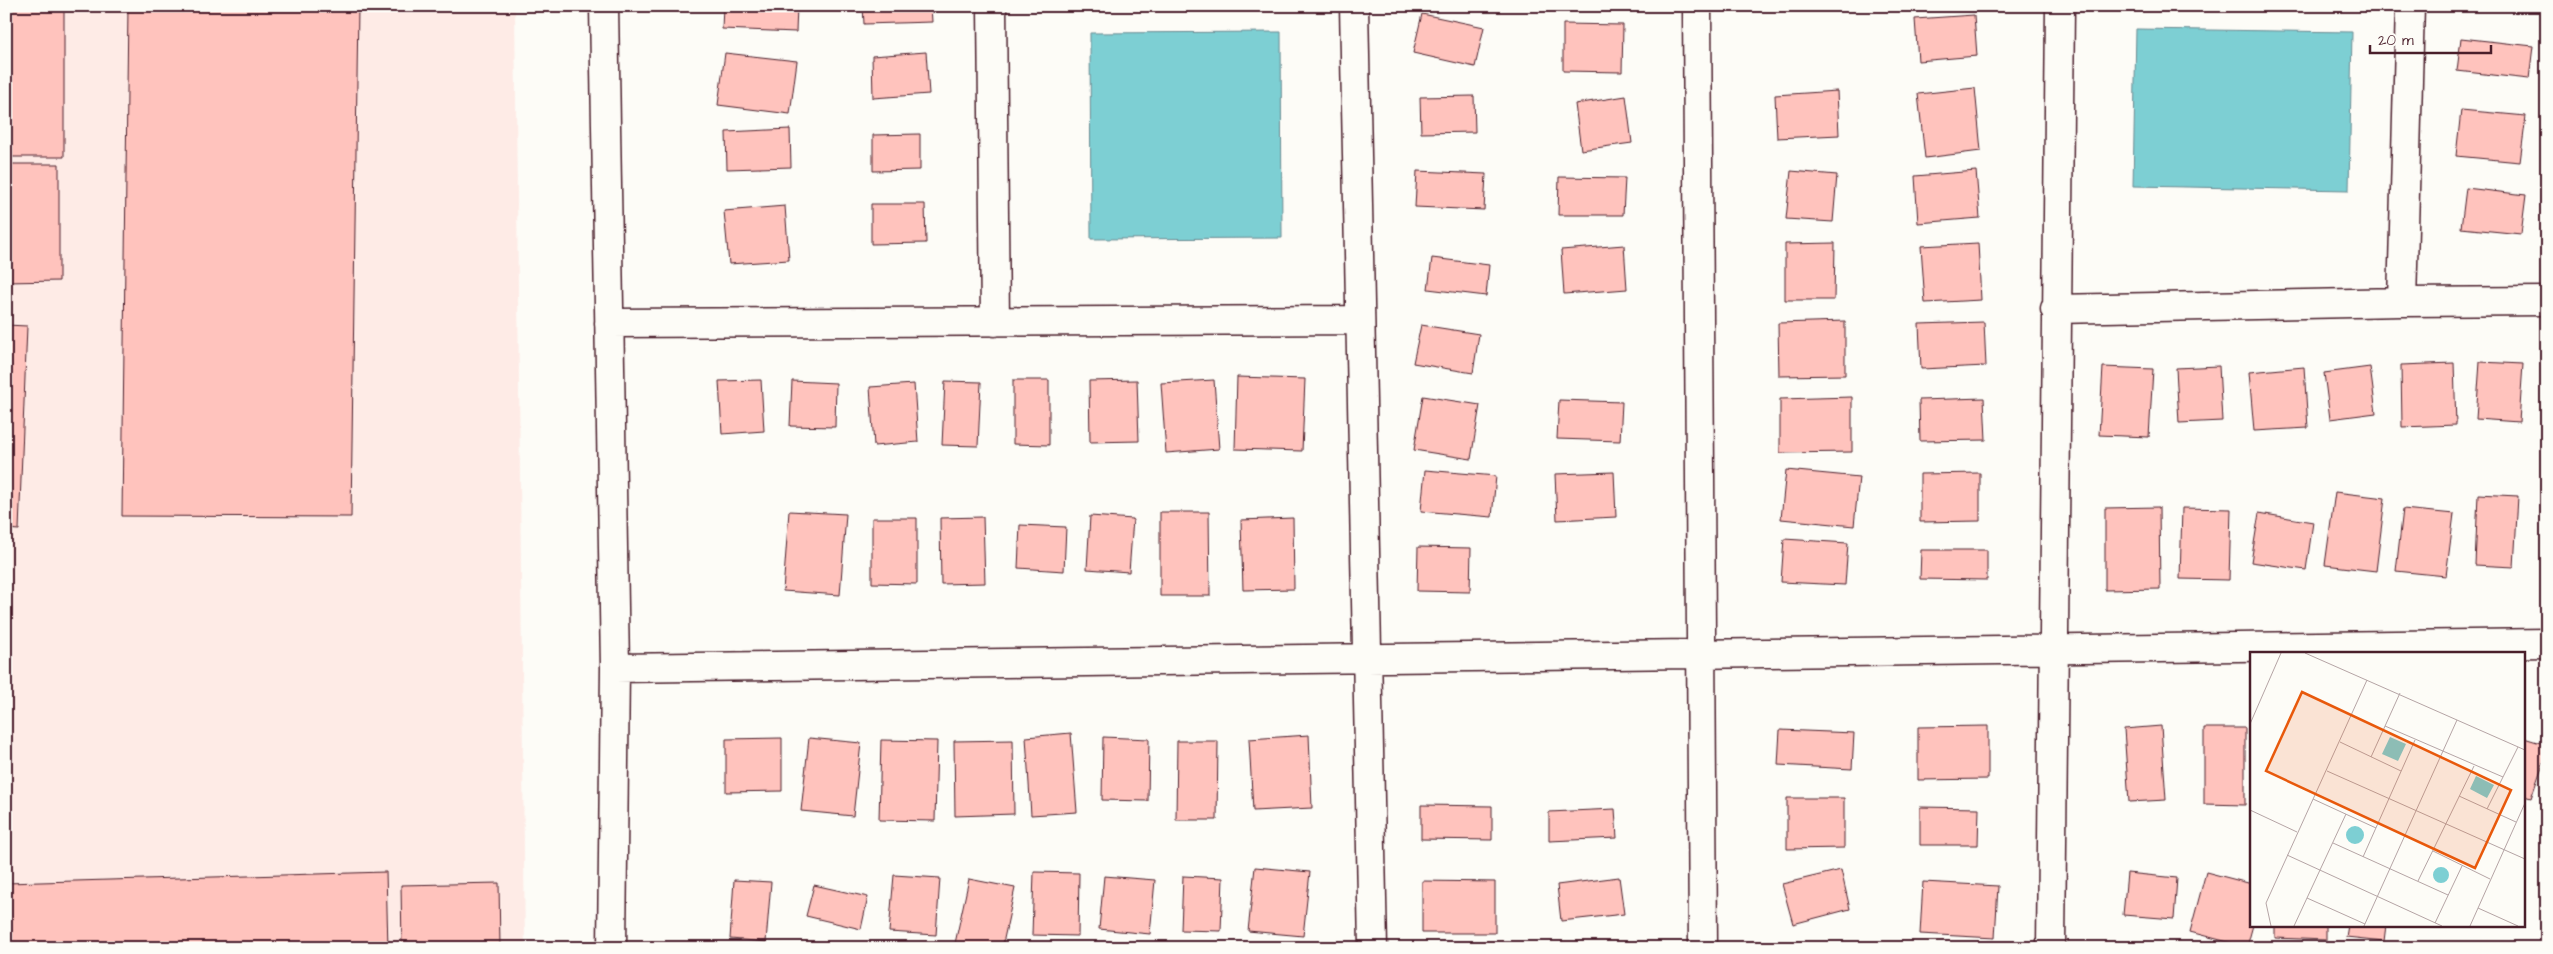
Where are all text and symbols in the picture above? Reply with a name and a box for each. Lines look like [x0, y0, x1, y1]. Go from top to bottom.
scale bar [2370, 22, 2492, 54]
text: 20 m [2378, 30, 2414, 51]
inset map [2250, 652, 2526, 926]

